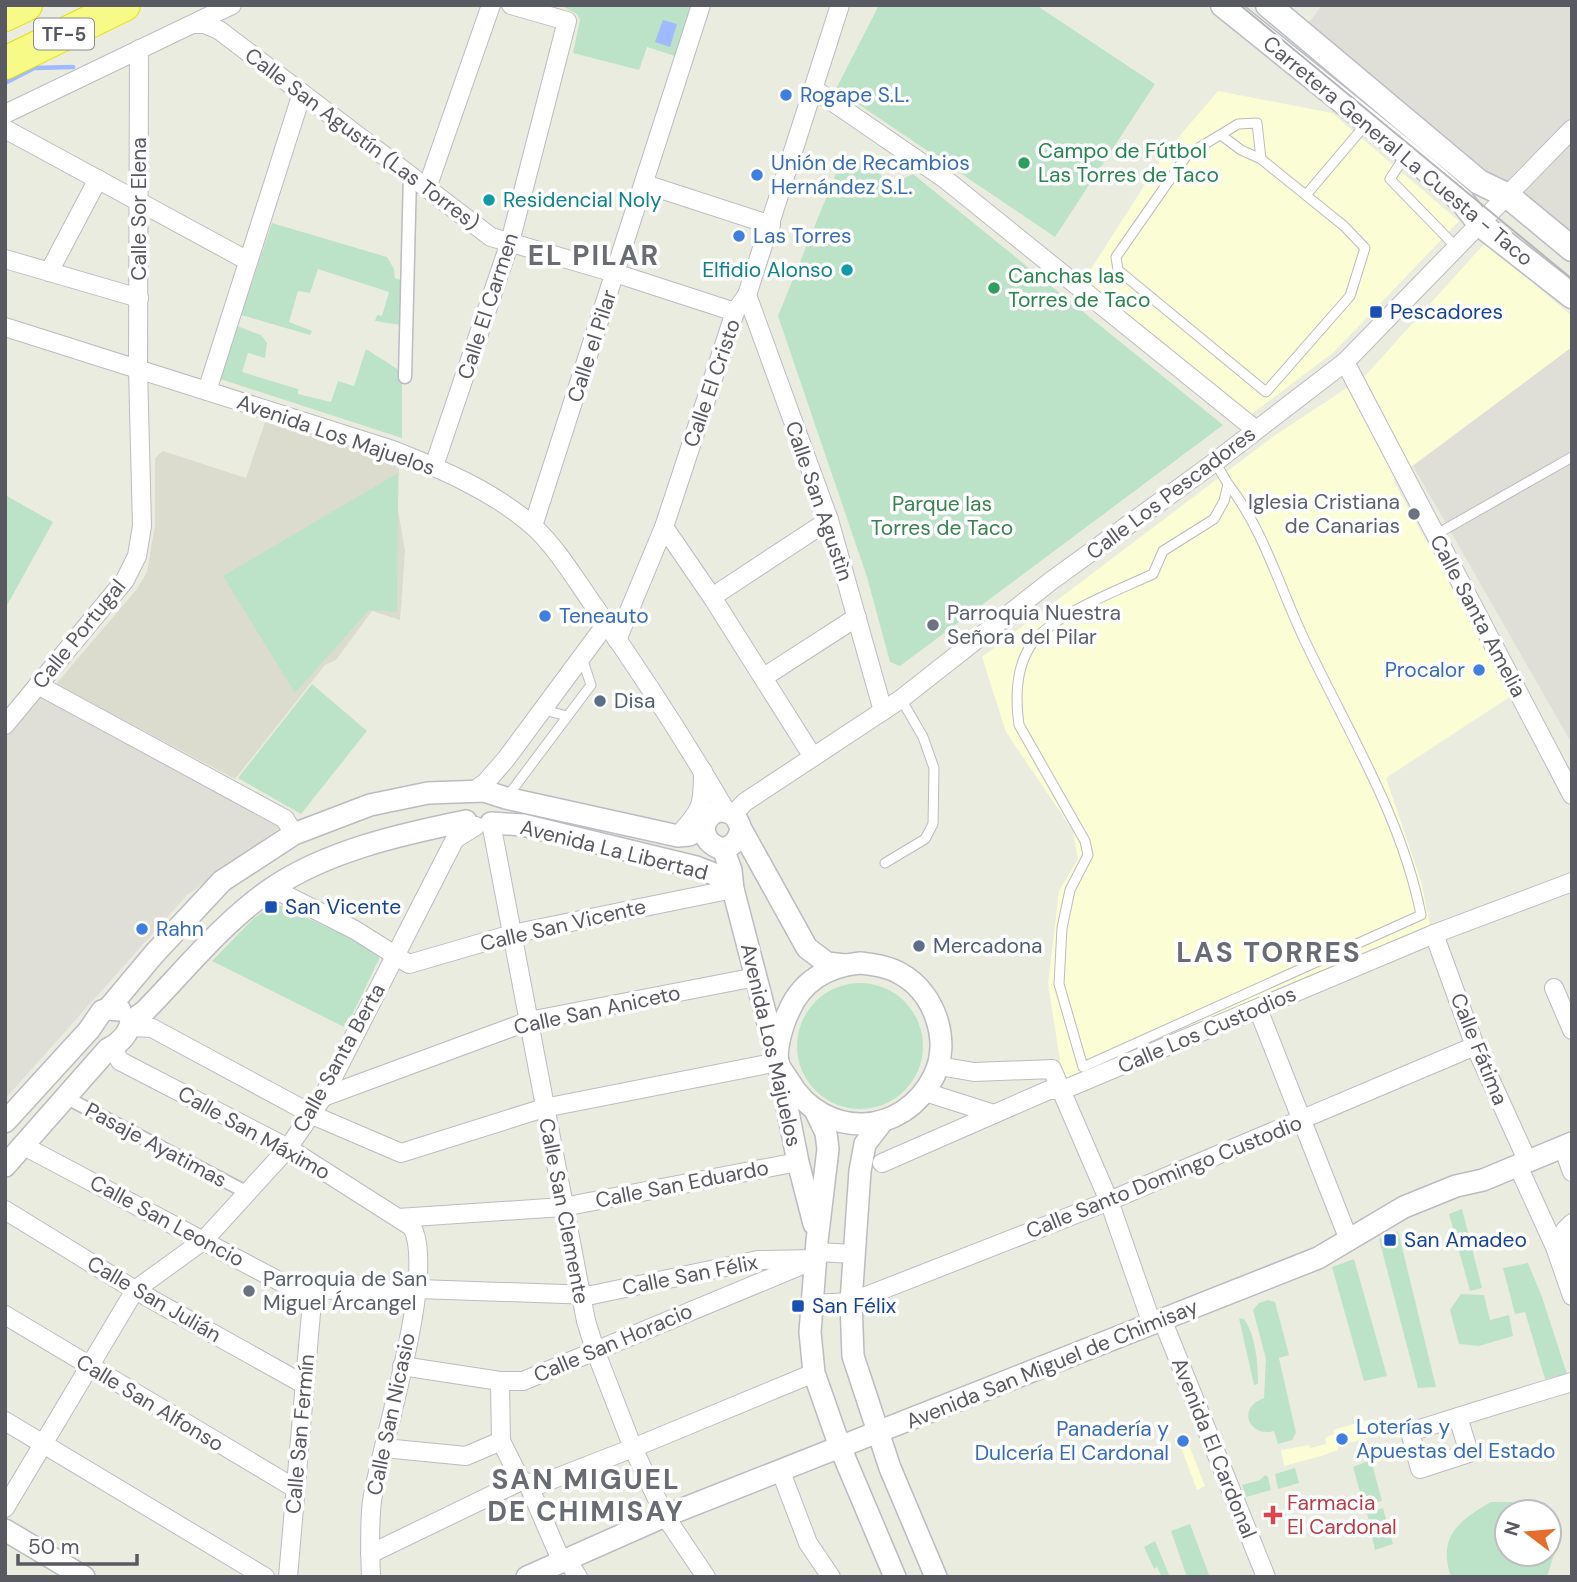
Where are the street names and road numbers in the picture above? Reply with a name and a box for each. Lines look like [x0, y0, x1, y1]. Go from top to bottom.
road number: TF-5 [34, 18, 94, 50]
street label: Carretera General La Cuesta - Taco [1257, 30, 1539, 272]
street label: Calle San Agustín (Las Torres) [239, 41, 485, 237]
street label: Calle Sor Elena [125, 137, 153, 281]
street label: Calle El Carmen [451, 229, 525, 383]
street label: Calle el Pilar [561, 286, 623, 406]
street label: Calle El Cristo [677, 315, 747, 451]
street label: Avenida Los Majuelos [233, 388, 439, 482]
street label: Calle San Agustìn [779, 417, 859, 585]
street label: Calle Los Pescadores [1081, 420, 1261, 566]
street label: Calle Santa Amelia [1423, 530, 1533, 702]
street label: Calle Portugal [26, 573, 132, 695]
street label: Avenida La Libertad [517, 813, 711, 887]
street label: Calle San Vicente [477, 892, 649, 958]
street label: Avenida Los Majuelos [734, 941, 808, 1149]
street label: Calle Santa Berta [286, 978, 392, 1138]
street label: Calle San Aniceto [511, 979, 683, 1041]
street label: Calle Los Custodios [1113, 980, 1301, 1080]
street label: Calle Fátima [1444, 989, 1514, 1109]
street label: Calle San Máximo [173, 1079, 335, 1187]
street label: Pasaje Ayatimas [80, 1096, 232, 1194]
street label: Calle Santo Domingo Custodio [1022, 1109, 1306, 1245]
street label: Calle San Clemente [532, 1116, 596, 1306]
street label: Calle San Eduardo [593, 1153, 771, 1215]
street label: Calle San Leoncio [85, 1168, 249, 1274]
street label: Calle San Félix [620, 1248, 760, 1302]
street label: Calle San Julián [82, 1249, 226, 1349]
street label: Avenida San Miguel de Chimisay [902, 1292, 1202, 1436]
street label: Calle San Horacio [529, 1297, 697, 1389]
street label: Calle San Nicasio [360, 1330, 422, 1498]
street label: Calle San Alfonso [71, 1348, 229, 1458]
street label: Calle San Fermín [279, 1353, 321, 1515]
street label: Avenida El Cardonal [1165, 1354, 1263, 1542]

